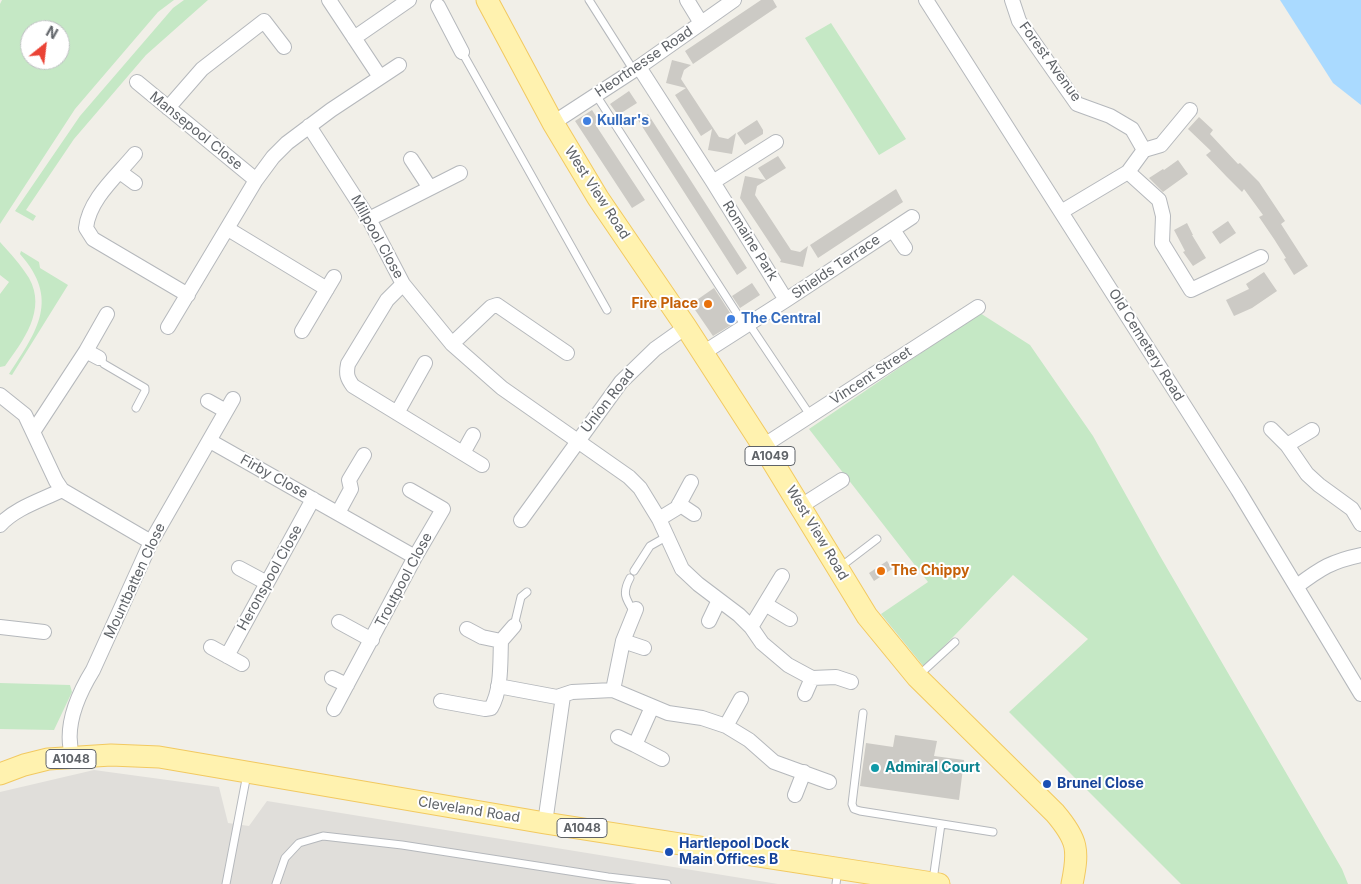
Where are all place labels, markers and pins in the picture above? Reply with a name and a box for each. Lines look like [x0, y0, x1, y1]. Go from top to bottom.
place label: Kullar's [597, 113, 649, 129]
marker: Kullar's [581, 115, 593, 127]
place label: Fire Place [631, 296, 698, 312]
marker: Fire Place [702, 298, 714, 310]
place label: The Central [741, 311, 821, 327]
marker: The Central [725, 313, 737, 325]
place label: The Chippy [891, 563, 969, 579]
marker: The Chippy [875, 565, 887, 577]
place label: Admiral Court [885, 760, 980, 776]
marker: Admiral Court [869, 762, 881, 774]
place label: Brunel Close [1057, 776, 1144, 792]
marker: Brunel Close [1041, 778, 1053, 790]
place label: Hartlepool Dock Main Offices B [679, 836, 789, 869]
marker: Hartlepool Dock Main Offices B [663, 846, 675, 858]

